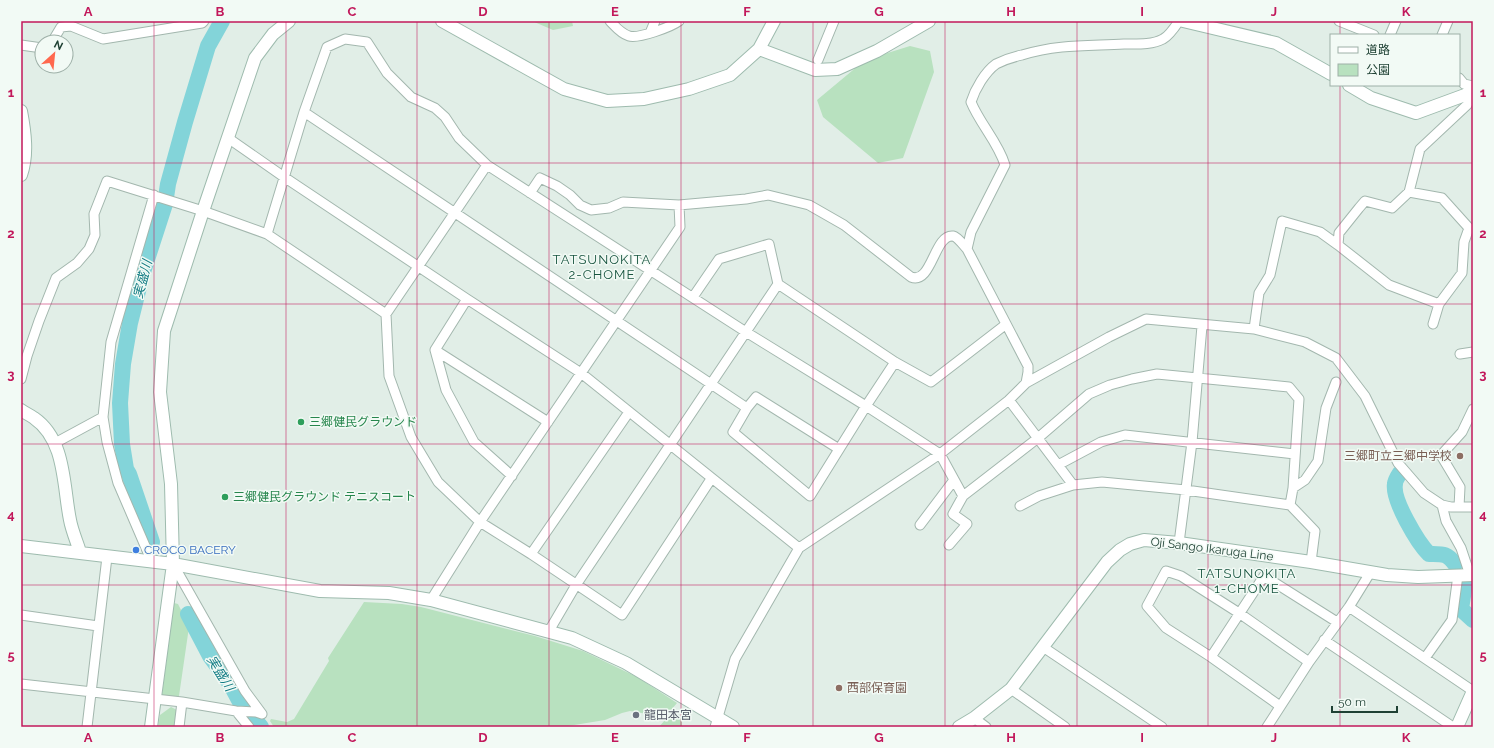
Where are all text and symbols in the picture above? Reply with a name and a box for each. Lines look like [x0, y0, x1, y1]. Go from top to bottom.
text: A [84, 4, 93, 19]
text: B [216, 4, 225, 19]
text: C [348, 4, 357, 19]
text: D [478, 4, 488, 19]
text: E [611, 4, 619, 19]
text: F [743, 4, 751, 19]
text: G [874, 4, 884, 19]
text: H [1006, 4, 1016, 19]
text: I [1140, 4, 1144, 19]
text: J [1271, 4, 1277, 19]
text: K [1402, 4, 1411, 19]
north arrow [34, 34, 74, 74]
legend [1330, 34, 1460, 86]
text: N [52, 38, 65, 53]
text: 道路 [1366, 43, 1390, 57]
text: 公園 [1366, 63, 1390, 77]
text: 1 [8, 85, 15, 100]
text: 1 [1480, 85, 1487, 100]
text: 2 [7, 226, 15, 241]
text: 2 [1479, 226, 1487, 241]
district label: TATSUNOKITA 2-CHOME [553, 252, 651, 282]
water label: 実盛川 [130, 256, 155, 300]
text: 3 [7, 367, 15, 382]
text: 3 [1479, 367, 1487, 382]
place label: 三郷健民グラウンド [309, 415, 417, 429]
marker: 三郷健民グラウンド [296, 417, 306, 427]
place label: 三郷町立三郷中学校 [1344, 449, 1452, 463]
marker: 三郷町立三郷中学校 [1455, 451, 1465, 461]
place label: 三郷健民グラウンド テニスコート [233, 490, 416, 504]
marker: 三郷健民グラウンド テニスコート [220, 492, 230, 502]
text: 4 [7, 507, 15, 522]
text: 4 [1479, 507, 1487, 522]
street label: Oji Sango Ikaruga Line [1150, 535, 1274, 563]
place label: CROCO BACERY [144, 543, 236, 557]
marker: CROCO BACERY [131, 545, 141, 555]
district label: TATSUNOKITA 1-CHOME [1198, 566, 1296, 596]
text: 5 [7, 648, 15, 663]
text: 5 [1479, 648, 1487, 663]
water label: 実盛川 [204, 653, 238, 695]
place label: 西部保育園 [847, 681, 907, 695]
marker: 西部保育園 [834, 683, 844, 693]
scale bar [1332, 688, 1397, 714]
text: 50 m [1338, 695, 1366, 709]
place label: 龍田本宮 [644, 708, 692, 722]
marker: 龍田本宮 [631, 710, 641, 720]
text: A [84, 730, 93, 745]
text: B [216, 730, 225, 745]
text: C [348, 730, 357, 745]
text: D [478, 730, 488, 745]
text: E [611, 730, 619, 745]
text: F [743, 730, 751, 745]
text: G [874, 730, 884, 745]
text: H [1006, 730, 1016, 745]
text: I [1140, 730, 1144, 745]
text: J [1271, 730, 1277, 745]
text: K [1402, 730, 1411, 745]

